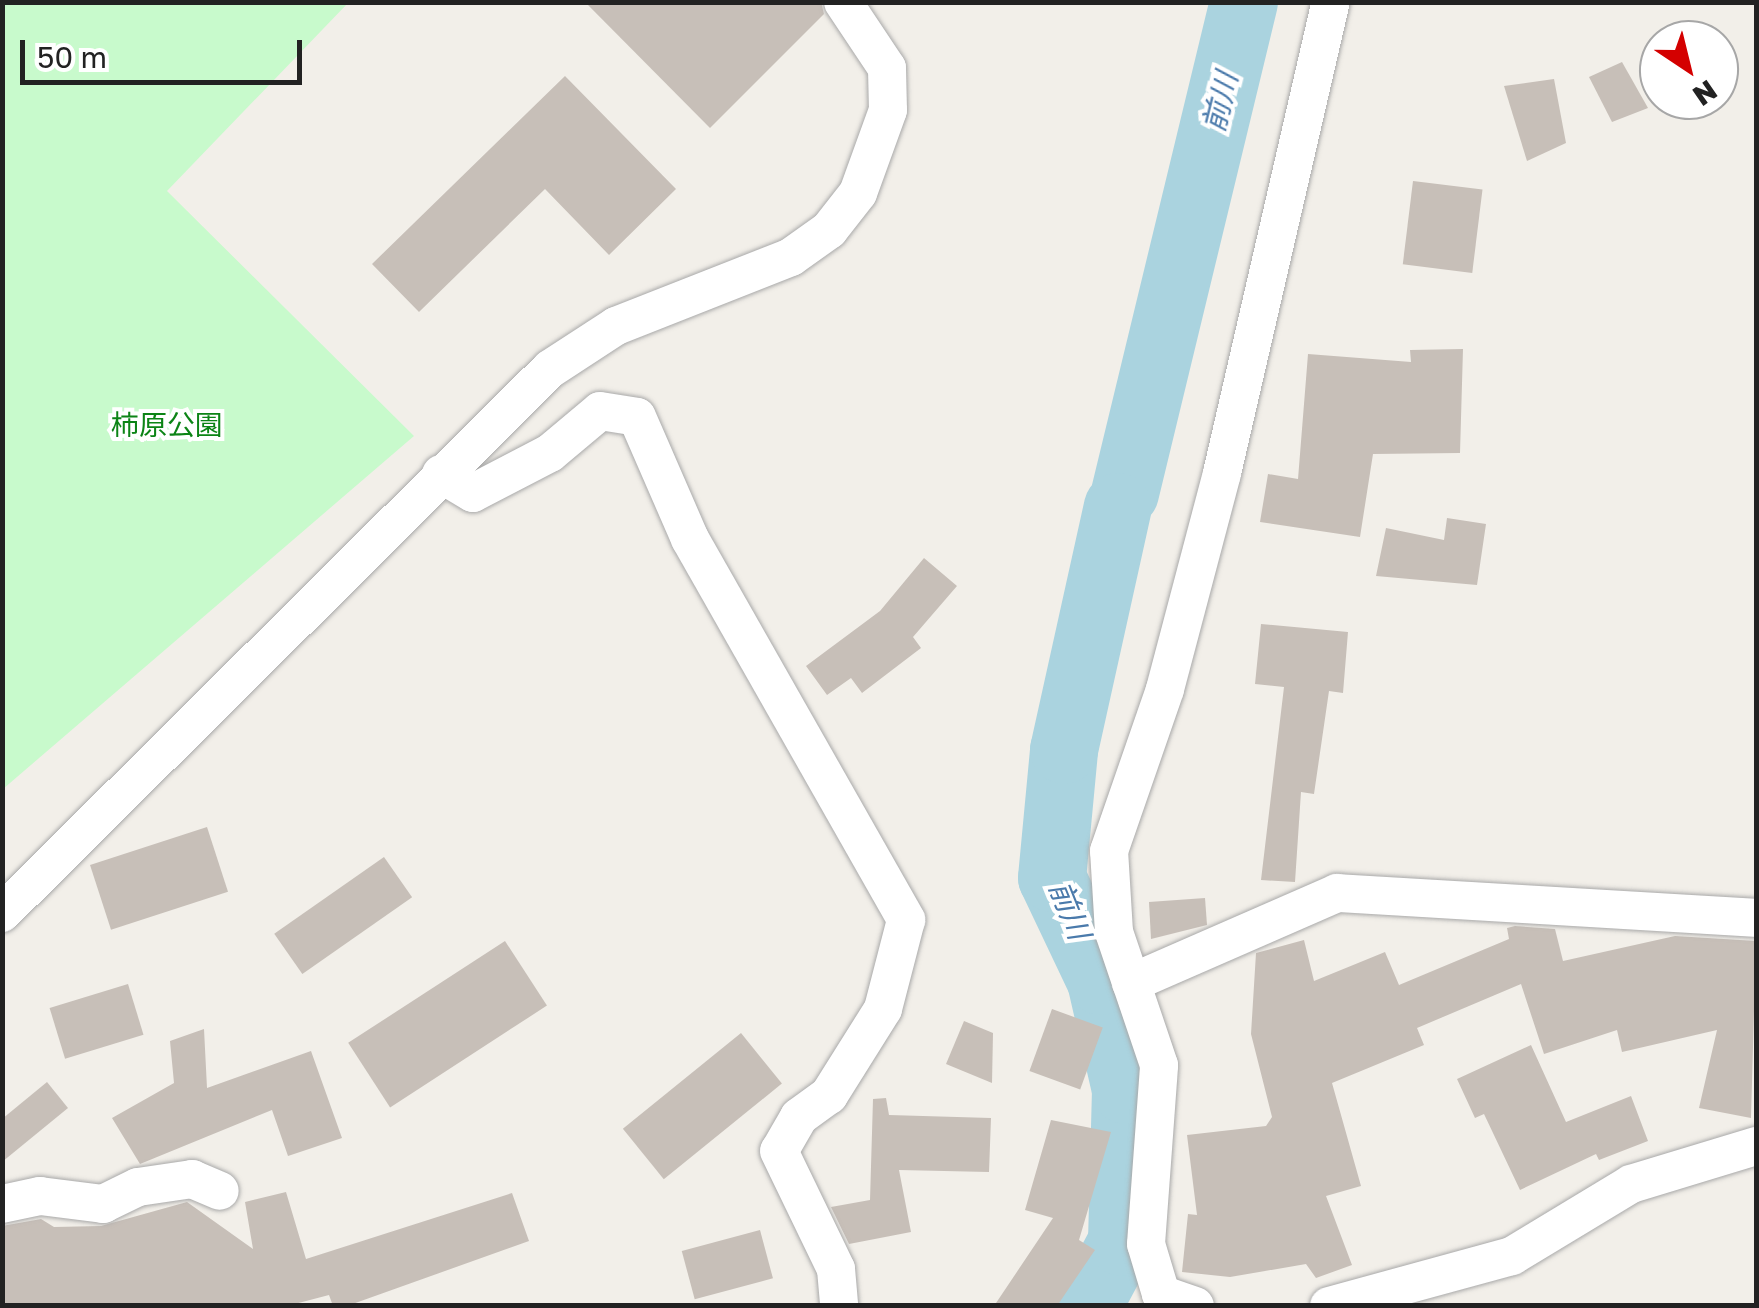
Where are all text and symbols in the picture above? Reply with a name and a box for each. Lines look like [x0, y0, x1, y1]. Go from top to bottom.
scale bar [25, 20, 308, 82]
north arrow [1639, 20, 1739, 120]
text: 50 m [37, 39, 107, 75]
water label: 前川 [1195, 69, 1245, 135]
text: N [1687, 74, 1724, 113]
park label: 柿原公園 [111, 408, 223, 442]
water label: 前川 [1042, 875, 1098, 945]

